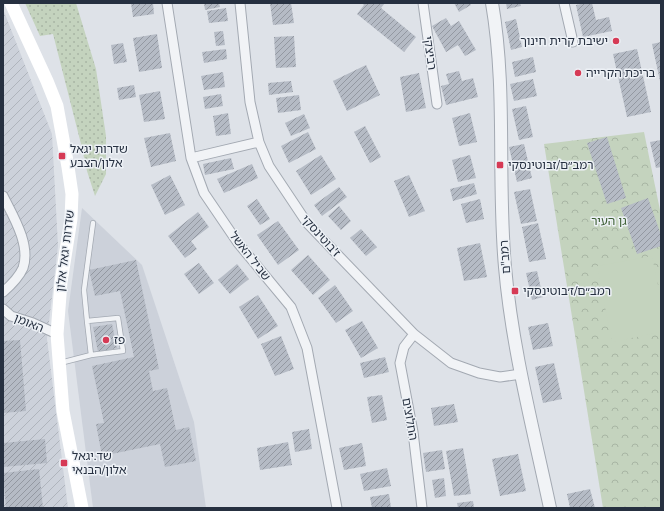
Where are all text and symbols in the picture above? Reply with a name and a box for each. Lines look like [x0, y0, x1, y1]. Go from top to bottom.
place label: ישיבת קרית חינוך [520, 33, 608, 49]
street label: רביצקי [420, 35, 440, 71]
marker: ישיבת קרית חינוך [611, 36, 621, 46]
place label: בריכת הקרייה [586, 65, 656, 81]
marker: בריכת הקרייה [573, 68, 583, 78]
place label: שדרות יגאל אלון/הצבע [70, 141, 128, 171]
marker: שדרות יגאל אלון/הצבע [57, 151, 67, 161]
place label: רמב״ם/זבוטינסקי [508, 157, 593, 173]
marker: רמב״ם/זבוטינסקי [495, 160, 505, 170]
street label: שדרות יגאל אלון [52, 209, 78, 293]
street label: ז'בוטינסקי [298, 212, 344, 260]
park label: גן העיר [591, 213, 627, 229]
street label: שביל האשל [226, 228, 274, 284]
street label: רמב"ם [496, 240, 514, 274]
place label: רמב״ם/ז׳בוטינסקי [523, 283, 611, 299]
marker: רמב״ם/ז׳בוטינסקי [510, 286, 520, 296]
street label: האומן [12, 310, 46, 336]
place label: פז [114, 332, 125, 348]
marker: פז [101, 335, 111, 345]
street label: החלוצים [398, 396, 422, 442]
place label: שד.יגאל אלון/הבנאי [72, 448, 127, 478]
marker: שד.יגאל אלון/הבנאי [59, 458, 69, 468]

